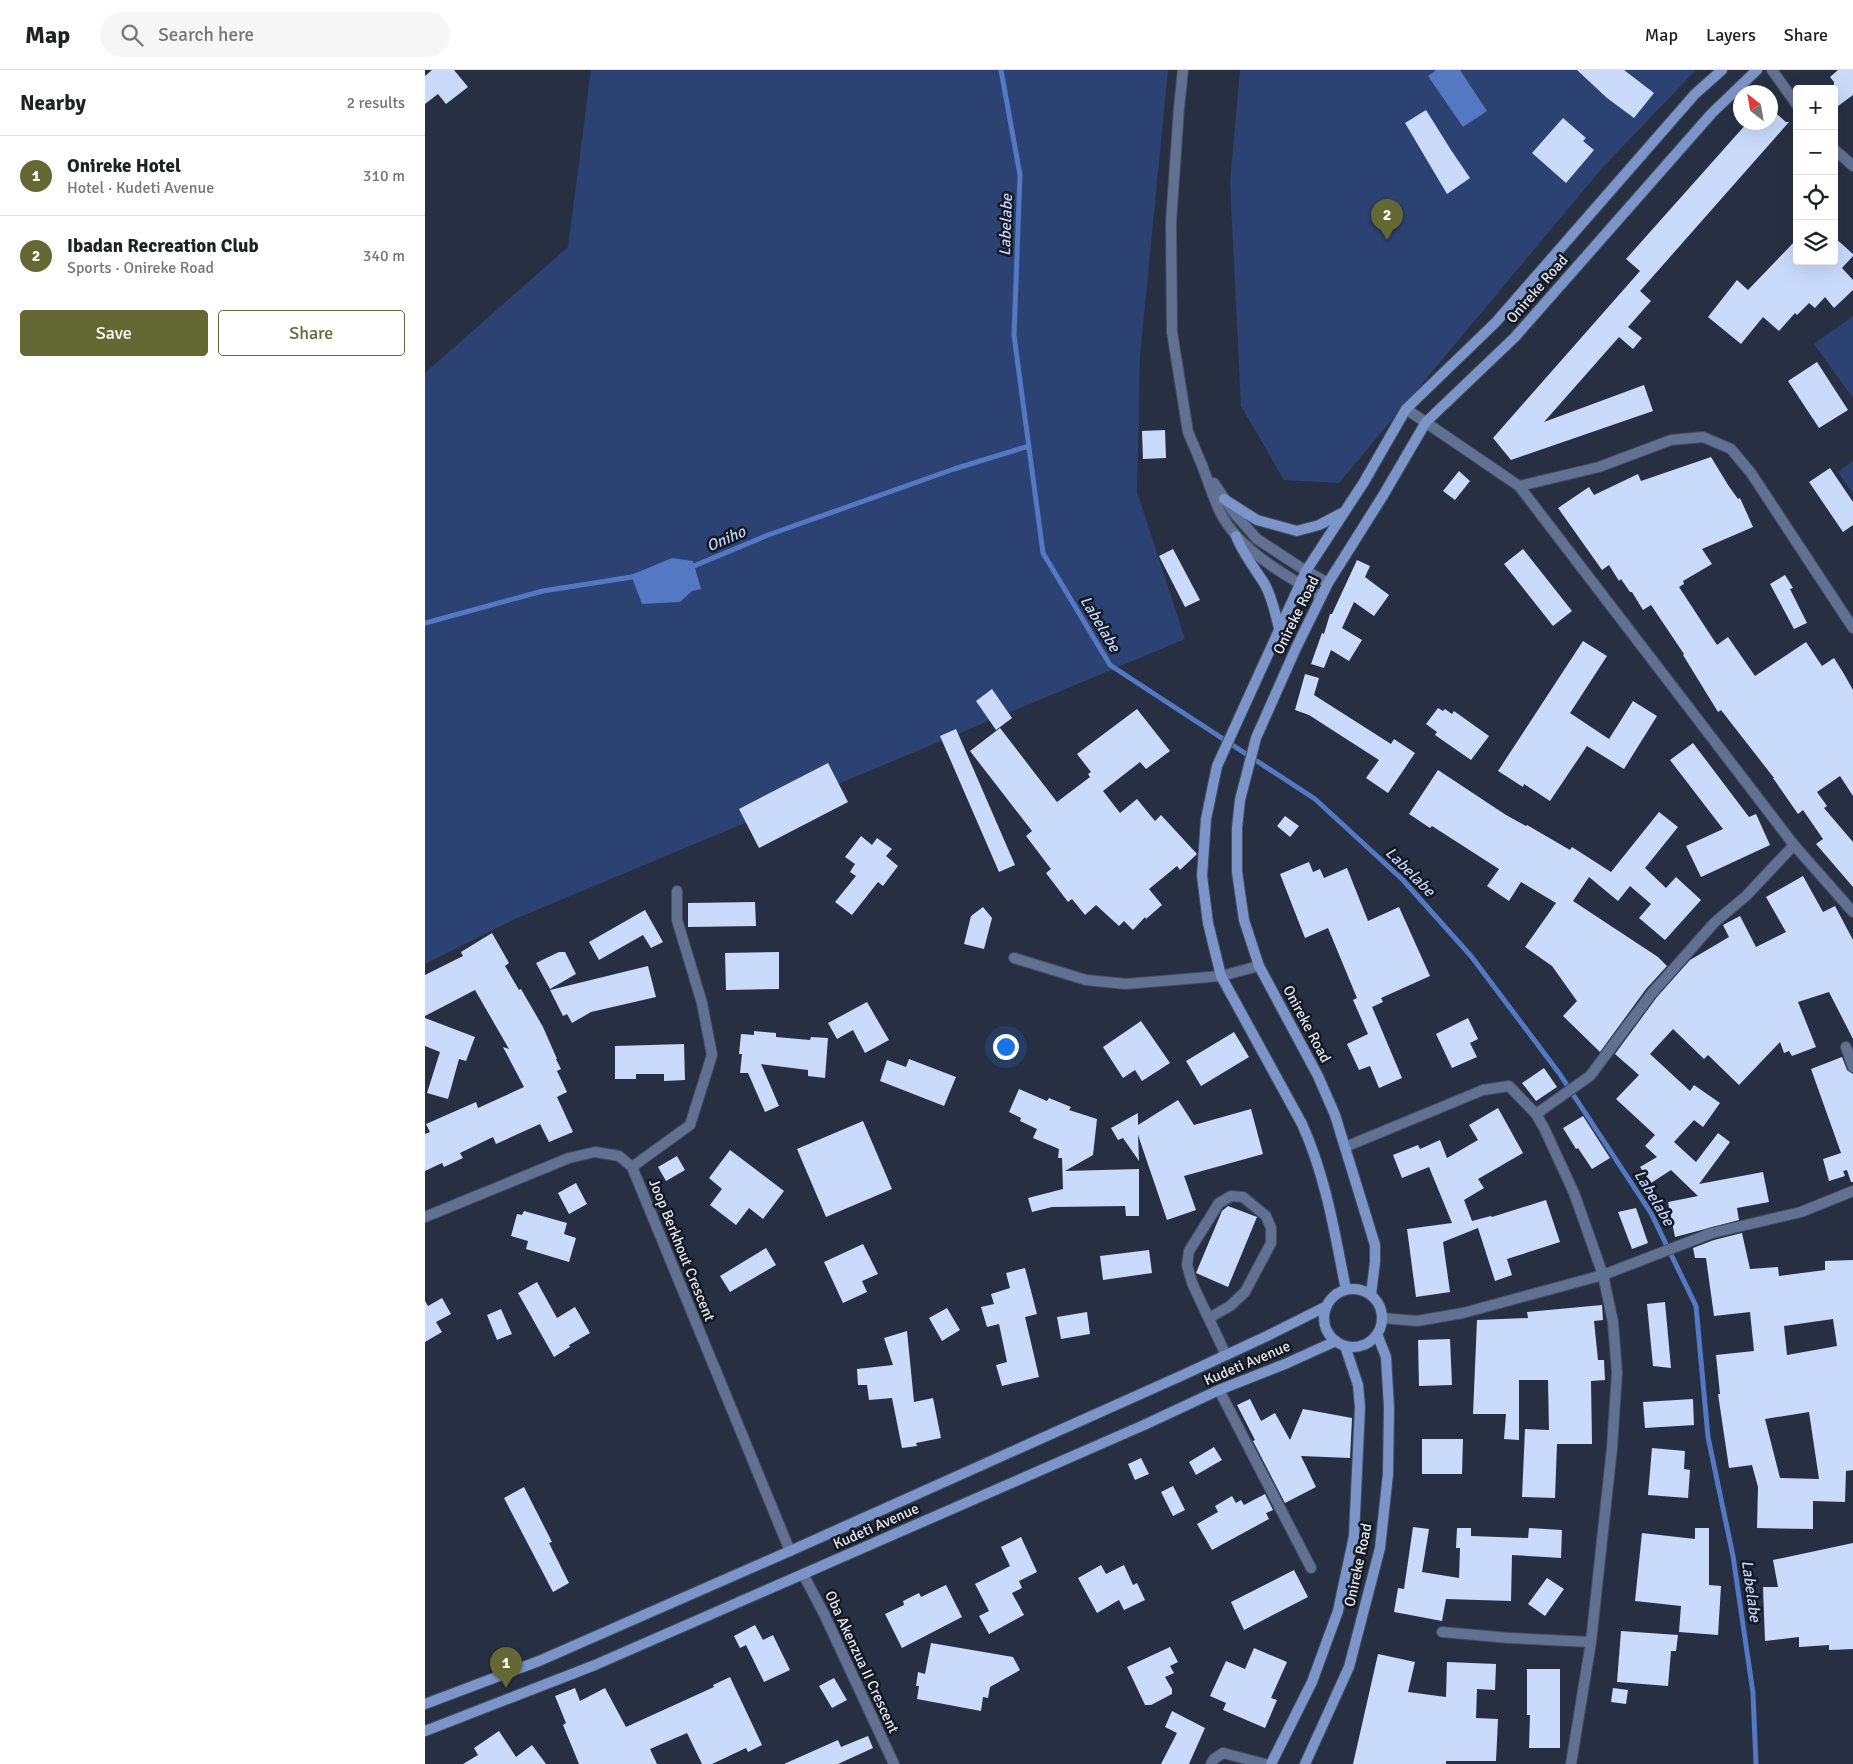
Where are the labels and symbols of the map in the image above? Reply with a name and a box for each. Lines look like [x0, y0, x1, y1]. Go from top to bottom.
north arrow [1733, 85, 1778, 130]
water label: Labelabe [995, 193, 1017, 256]
pin: 2 [1371, 199, 1403, 240]
street label: Onireke Road [1502, 251, 1572, 327]
water label: Oniho [703, 521, 749, 556]
street label: Onireke Road [1269, 573, 1323, 657]
water label: Labelabe [1075, 592, 1125, 657]
water label: Labelabe [1381, 843, 1440, 902]
street label: Onireke Road [1279, 982, 1335, 1066]
your location [993, 1034, 1019, 1060]
water label: Labelabe [1629, 1166, 1679, 1231]
street label: Joop Berkhout Crescent [645, 1176, 719, 1324]
street label: Kudeti Avenue [1201, 1337, 1293, 1389]
street label: Kudeti Avenue [830, 1499, 922, 1553]
street label: Onireke Road [1340, 1522, 1376, 1608]
water label: Labelabe [1737, 1559, 1765, 1624]
street label: Oba Akenzua II Crescent [821, 1588, 903, 1736]
pin: 1 [490, 1647, 522, 1688]

